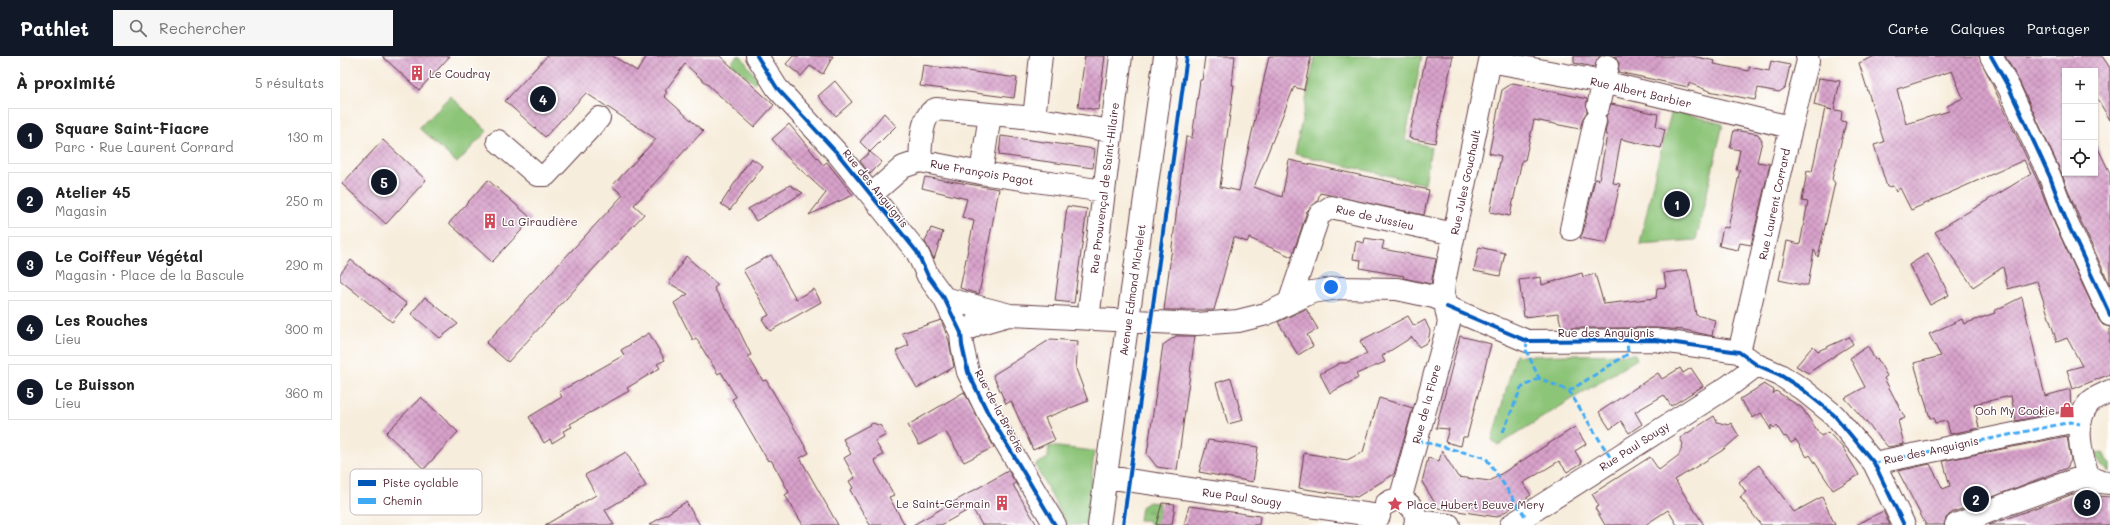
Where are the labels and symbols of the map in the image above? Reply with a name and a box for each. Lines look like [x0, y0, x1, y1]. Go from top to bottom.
building icon: Le Coudray [408, 64, 426, 82]
place label: Le Coudray [429, 66, 491, 81]
street label: Rue Albert Barbier [1589, 73, 1693, 111]
pin: 4 [530, 84, 556, 114]
street label: Rue Prouvençal de Saint-Hilaire [1086, 101, 1122, 274]
street label: Rue Jules Gouchault [1446, 128, 1484, 236]
street label: Rue des Anguignis [840, 146, 912, 230]
street label: Rue Laurent Corrard [1755, 147, 1793, 261]
street label: Rue François Pagot [929, 156, 1035, 188]
pin: 5 [371, 167, 397, 197]
pin: 1 [1664, 189, 1690, 219]
street label: Rue de Jussieu [1335, 201, 1415, 233]
building icon: La Giraudière [481, 212, 499, 230]
place label: La Giraudière [502, 214, 578, 229]
street label: Avenue Edmond Michelet [1115, 223, 1149, 357]
your location [1321, 277, 1341, 297]
street label: Rue des Anguignis [1558, 325, 1654, 340]
street label: Rue de la Flore [1408, 362, 1444, 445]
street label: Rue de la Brèche [972, 367, 1028, 456]
shop icon: Ooh My Cookie [2058, 401, 2076, 419]
place label: Ooh My Cookie [1975, 403, 2055, 418]
street label: Rue Paul Sougy [1596, 418, 1672, 474]
street label: Rue des Anguignis [1882, 433, 1980, 467]
legend [350, 469, 482, 515]
text: Piste cyclable [383, 475, 459, 490]
street label: Rue Paul Sougy [1201, 484, 1283, 510]
pin: 2 [1963, 484, 1989, 514]
pin: 3 [2074, 488, 2100, 518]
text: Chemin [383, 493, 422, 508]
building icon: Le Saint-Germain [993, 494, 1011, 512]
place icon: Place Hubert Beuve Mery [1386, 495, 1404, 513]
place label: Le Saint-Germain [896, 496, 990, 511]
place label: Place Hubert Beuve Mery [1407, 497, 1545, 512]

